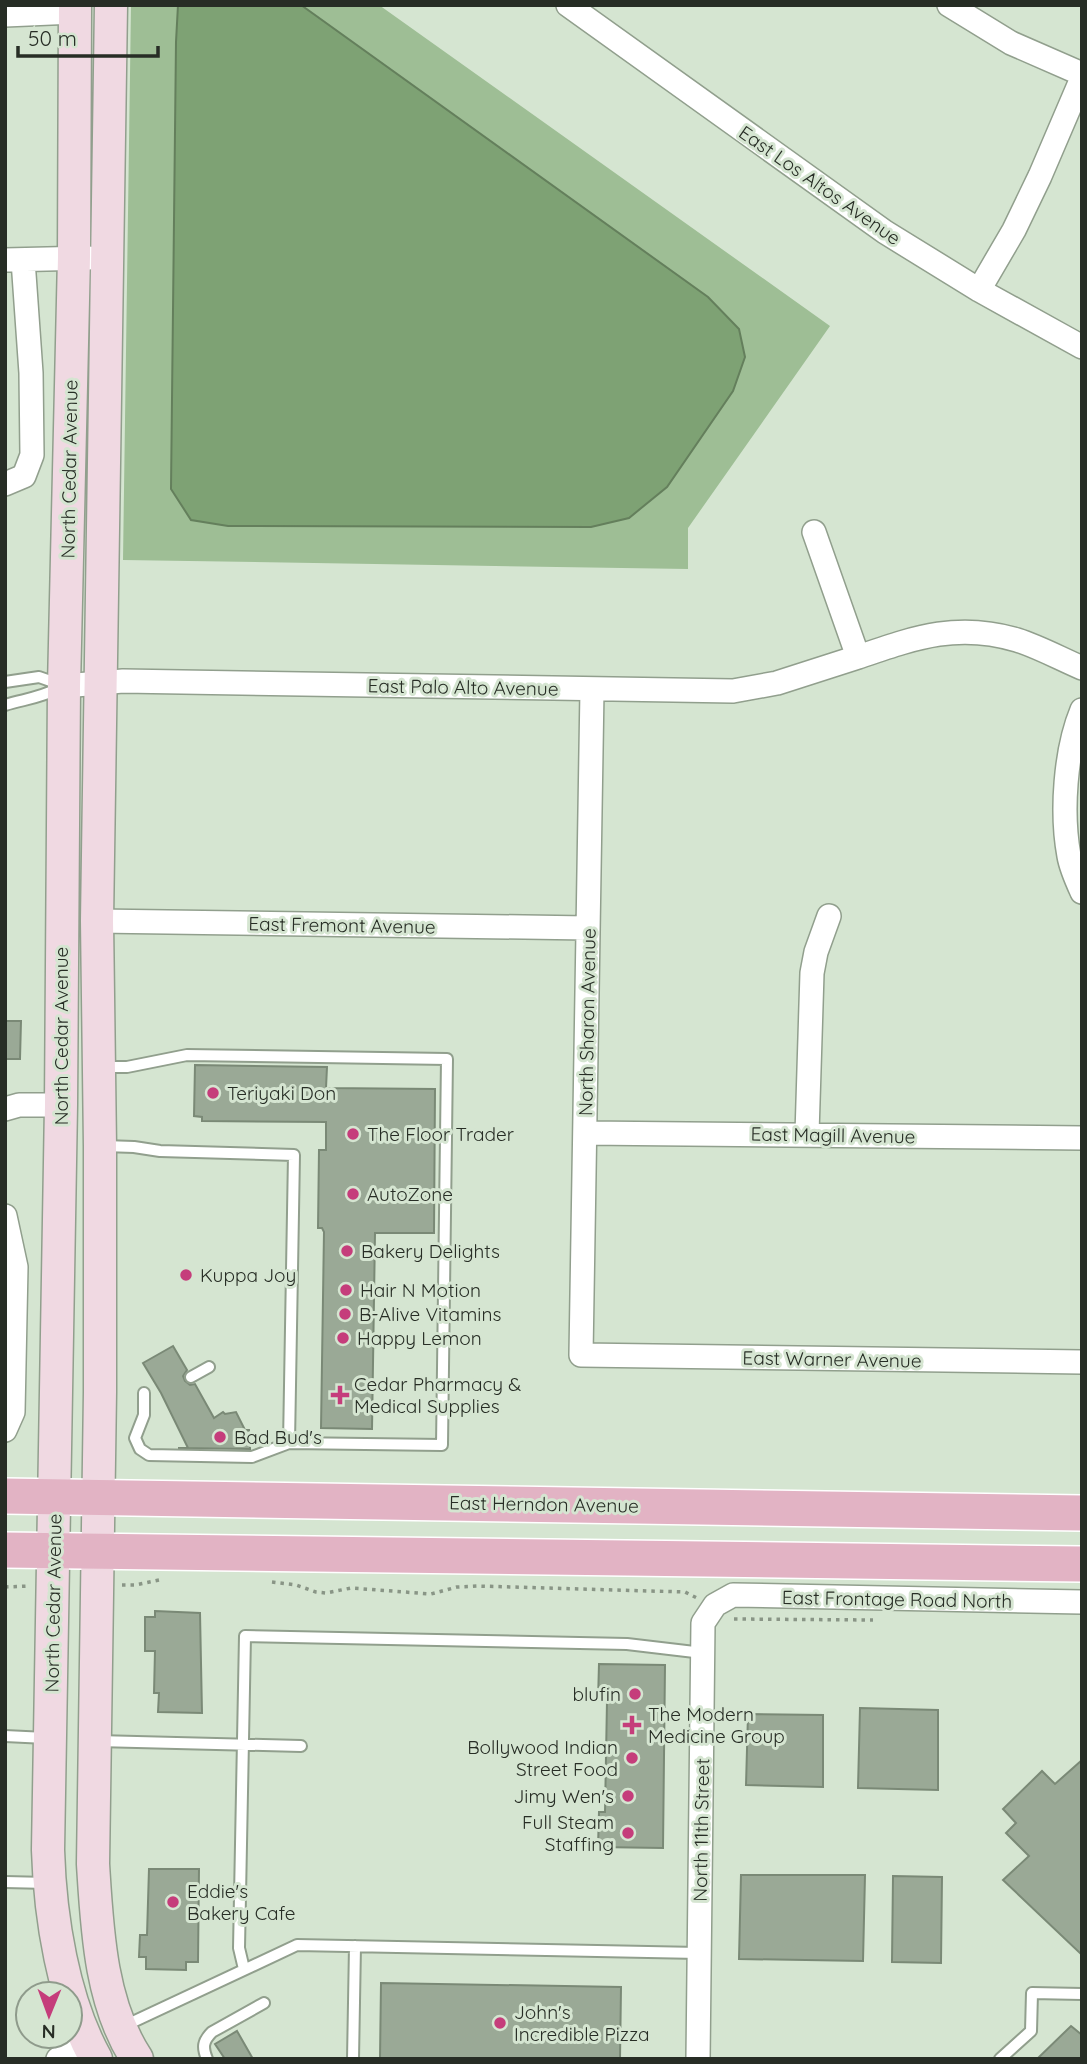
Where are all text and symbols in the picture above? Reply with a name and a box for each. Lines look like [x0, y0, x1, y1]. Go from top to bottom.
scale bar [18, 14, 158, 58]
text: 50 m [28, 25, 77, 51]
street label: East Los Altos Avenue [734, 120, 906, 250]
street label: North Cedar Avenue [55, 379, 83, 559]
street label: East Palo Alto Avenue [367, 673, 559, 701]
street label: East Fremont Avenue [248, 911, 436, 939]
street label: North Sharon Avenue [573, 928, 601, 1116]
street label: North Cedar Avenue [49, 947, 73, 1125]
place label: Teriyaki Don [227, 1081, 336, 1105]
marker: Teriyaki Don [205, 1085, 221, 1101]
place label: The Floor Trader [367, 1122, 515, 1146]
street label: East Magill Avenue [750, 1122, 916, 1148]
marker: The Floor Trader [345, 1126, 361, 1142]
place label: AutoZone [367, 1182, 453, 1206]
marker: AutoZone [345, 1186, 361, 1202]
place label: Bakery Delights [361, 1239, 500, 1263]
marker: Bakery Delights [339, 1243, 355, 1259]
place label: Kuppa Joy [200, 1263, 296, 1287]
marker: Kuppa Joy [178, 1267, 194, 1283]
place label: Hair N Motion [360, 1278, 481, 1302]
marker: Hair N Motion [338, 1282, 354, 1298]
place label: B-Alive Vitamins [359, 1302, 501, 1326]
marker: B-Alive Vitamins [337, 1306, 353, 1322]
place label: Happy Lemon [357, 1326, 482, 1350]
marker: Happy Lemon [335, 1330, 351, 1346]
street label: East Warner Avenue [742, 1345, 922, 1373]
place label: Cedar Pharmacy & Medical Supplies [354, 1372, 521, 1418]
marker: Cedar Pharmacy & Medical Supplies [332, 1387, 348, 1403]
place label: Bad Bud's [234, 1425, 322, 1449]
marker: Bad Bud's [212, 1429, 228, 1445]
street label: East Herndon Avenue [449, 1490, 639, 1518]
street label: North Cedar Avenue [39, 1513, 67, 1693]
street label: East Frontage Road North [782, 1585, 1012, 1613]
place label: blufin [573, 1682, 621, 1706]
marker: blufin [627, 1686, 643, 1702]
place label: The Modern Medicine Group [648, 1702, 785, 1748]
marker: The Modern Medicine Group [622, 1715, 642, 1735]
place label: Bollywood Indian Street Food [467, 1735, 618, 1781]
marker: Bollywood Indian Street Food [624, 1750, 640, 1766]
street label: North 11th Street [688, 1758, 714, 1902]
place label: Jimy Wen's [513, 1784, 614, 1808]
marker: Jimy Wen's [620, 1788, 636, 1804]
place label: Full Steam Staffing [522, 1810, 614, 1856]
marker: Full Steam Staffing [620, 1825, 636, 1841]
place label: Eddie's Bakery Cafe [187, 1879, 295, 1925]
marker: Eddie's Bakery Cafe [165, 1894, 181, 1910]
north arrow [14, 1980, 84, 2050]
place label: John's Incredible Pizza [514, 2000, 650, 2046]
marker: John's Incredible Pizza [492, 2015, 508, 2031]
text: N [42, 2020, 56, 2044]

